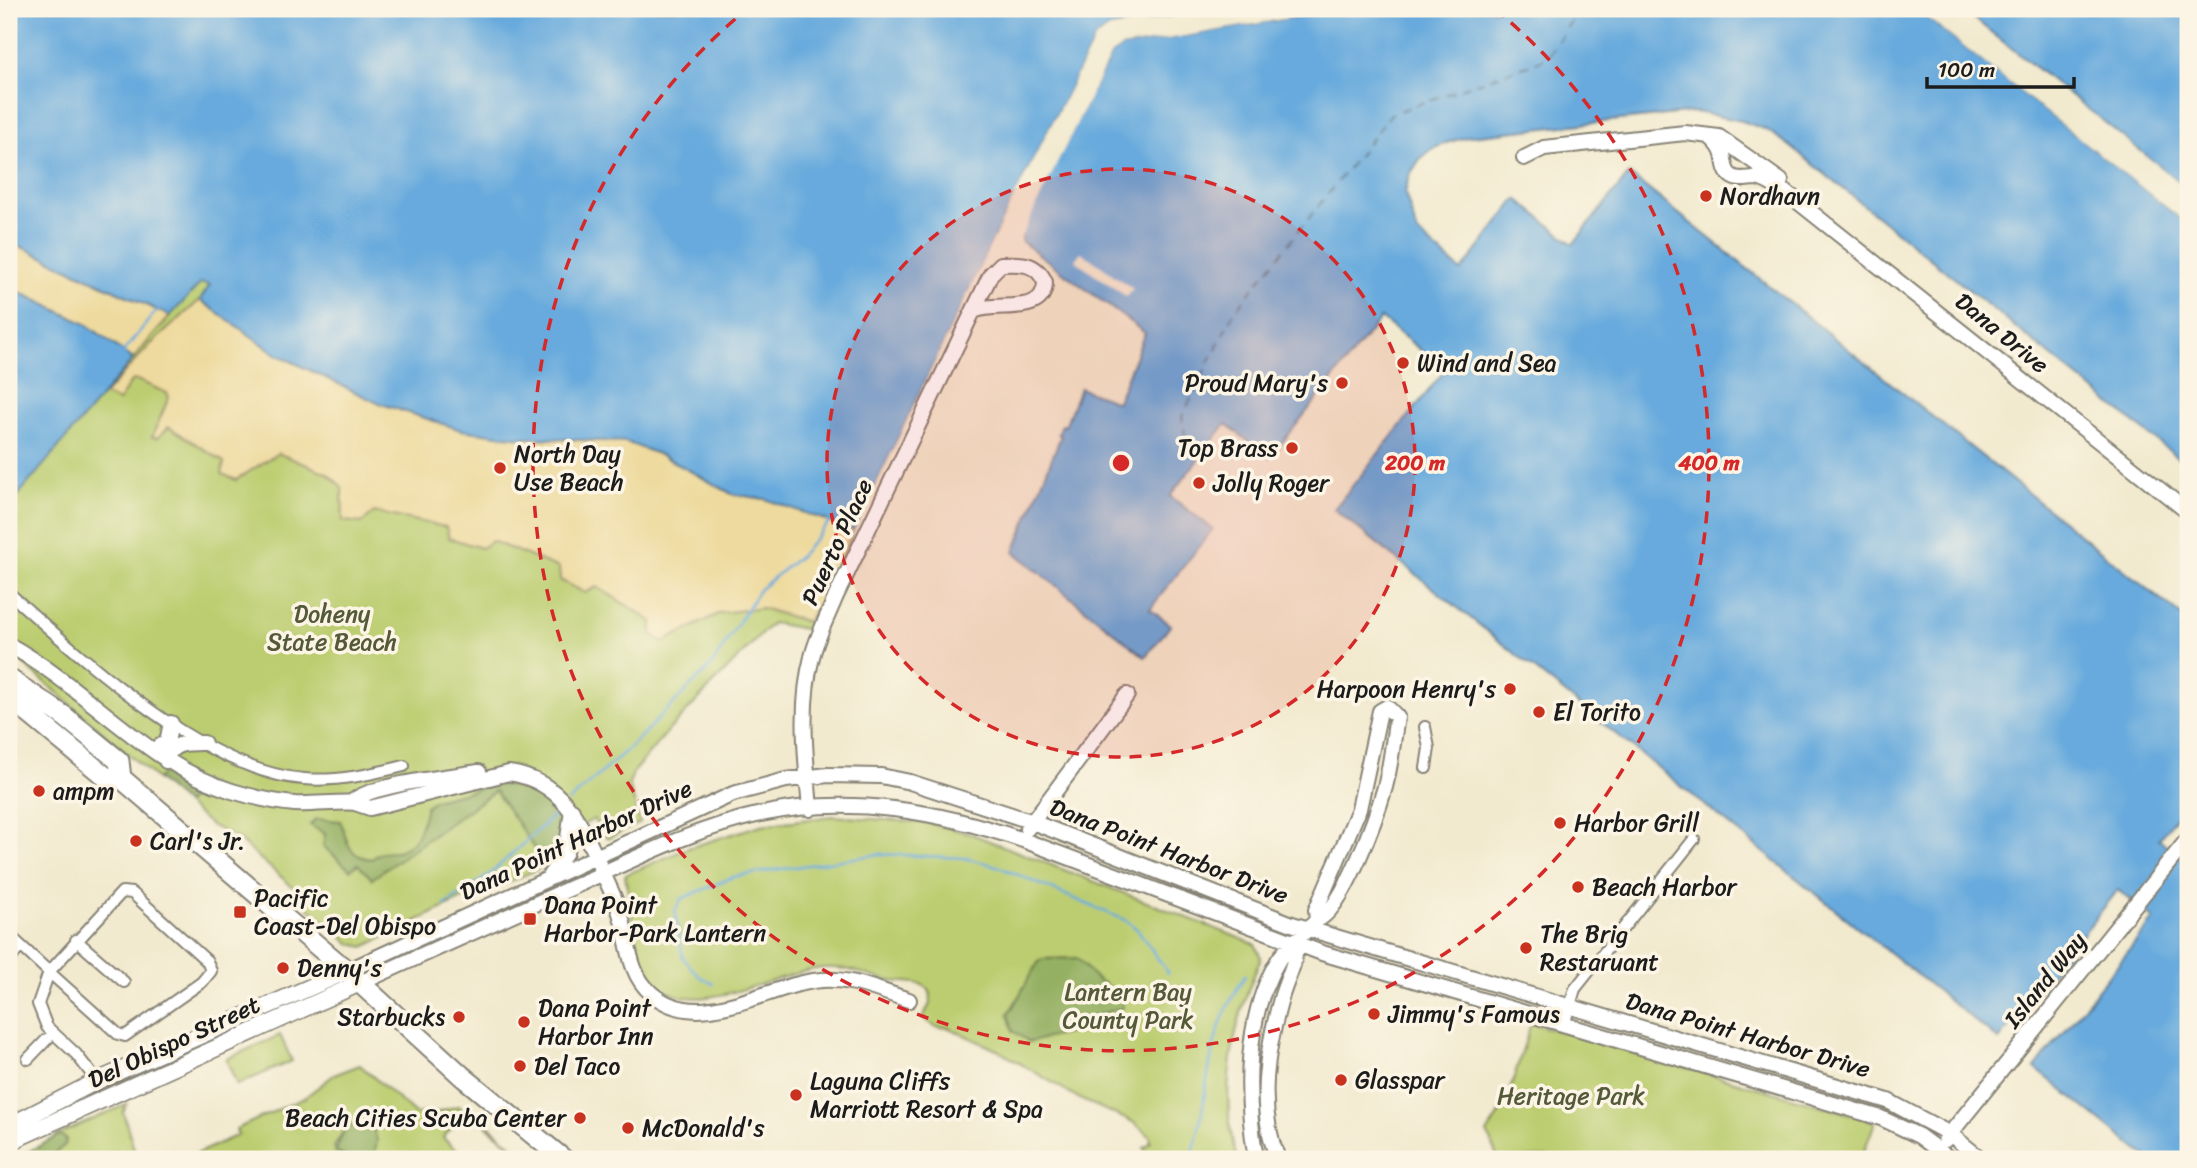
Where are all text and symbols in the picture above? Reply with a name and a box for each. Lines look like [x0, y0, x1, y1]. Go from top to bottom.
scale bar [1927, 46, 2074, 90]
text: 100 m [1938, 51, 1995, 89]
place label: Nordhavn [1720, 175, 1820, 217]
marker: Nordhavn [1698, 188, 1714, 204]
street label: Dana Drive [1945, 281, 2059, 385]
place label: Wind and Sea [1417, 342, 1557, 384]
marker: Wind and Sea [1395, 355, 1411, 371]
place label: Proud Mary's [1185, 362, 1328, 404]
marker: Proud Mary's [1334, 375, 1350, 391]
place label: Top Brass [1178, 427, 1279, 469]
place label: North Day Use Beach [514, 433, 624, 503]
marker: Top Brass [1284, 440, 1300, 456]
text: 200 m [1384, 444, 1446, 482]
text: 400 m [1677, 444, 1740, 482]
centre of rings [1109, 451, 1133, 475]
marker: North Day Use Beach [492, 460, 508, 476]
place label: Jolly Roger [1212, 462, 1331, 504]
street label: Puerto Place [789, 472, 885, 612]
marker: Jolly Roger [1191, 475, 1207, 491]
park label: Doheny State Beach [267, 593, 397, 663]
place label: Harpoon Henry's [1317, 668, 1497, 710]
marker: Harpoon Henry's [1502, 681, 1518, 697]
place label: El Torito [1553, 691, 1641, 733]
marker: El Torito [1531, 704, 1547, 720]
street label: Dana Point Harbor Drive [452, 767, 700, 913]
place label: ampm [53, 770, 115, 812]
marker: ampm [31, 783, 47, 799]
street label: Dana Point Harbor Drive [1043, 786, 1295, 916]
place label: Harbor Grill [1574, 802, 1700, 844]
marker: Harbor Grill [1552, 815, 1568, 831]
place label: Carl's Jr. [150, 820, 245, 862]
marker: Carl's Jr. [128, 833, 144, 849]
place label: Beach Harbor [1592, 866, 1739, 908]
place label: Pacific Coast-Del Obispo [254, 877, 436, 947]
marker: Beach Harbor [1570, 879, 1586, 895]
place label: Dana Point Harbor-Park Lantern [544, 884, 766, 954]
marker: Pacific Coast-Del Obispo [232, 904, 248, 920]
marker: Dana Point Harbor-Park Lantern [522, 911, 538, 927]
place label: The Brig Restaruant [1540, 913, 1659, 983]
street label: Island Way [1992, 922, 2098, 1038]
marker: The Brig Restaruant [1518, 940, 1534, 956]
place label: Denny's [297, 947, 383, 989]
marker: Denny's [275, 960, 291, 976]
park label: Lantern Bay County Park [1062, 971, 1194, 1041]
street label: Dana Point Harbor Drive [1621, 980, 1875, 1090]
street label: Del Obispo Street [81, 984, 267, 1100]
place label: Dana Point Harbor Inn [538, 987, 653, 1057]
place label: Jimmy's Famous [1387, 993, 1560, 1035]
place label: Starbucks [337, 996, 445, 1038]
marker: Jimmy's Famous [1366, 1006, 1382, 1022]
marker: Starbucks [451, 1009, 467, 1025]
marker: Dana Point Harbor Inn [516, 1014, 532, 1030]
place label: Del Taco [534, 1045, 620, 1087]
marker: Del Taco [512, 1058, 528, 1074]
place label: Glasspar [1355, 1059, 1446, 1101]
place label: Laguna Cliffs Marriott Resort & Spa [810, 1060, 1043, 1130]
marker: Glasspar [1333, 1072, 1349, 1088]
park label: Heritage Park [1497, 1075, 1645, 1117]
marker: Laguna Cliffs Marriott Resort & Spa [788, 1087, 804, 1103]
place label: Beach Cities Scuba Center [285, 1097, 567, 1139]
place label: McDonald's [642, 1107, 765, 1149]
marker: Beach Cities Scuba Center [572, 1110, 588, 1126]
marker: McDonald's [620, 1120, 636, 1136]

